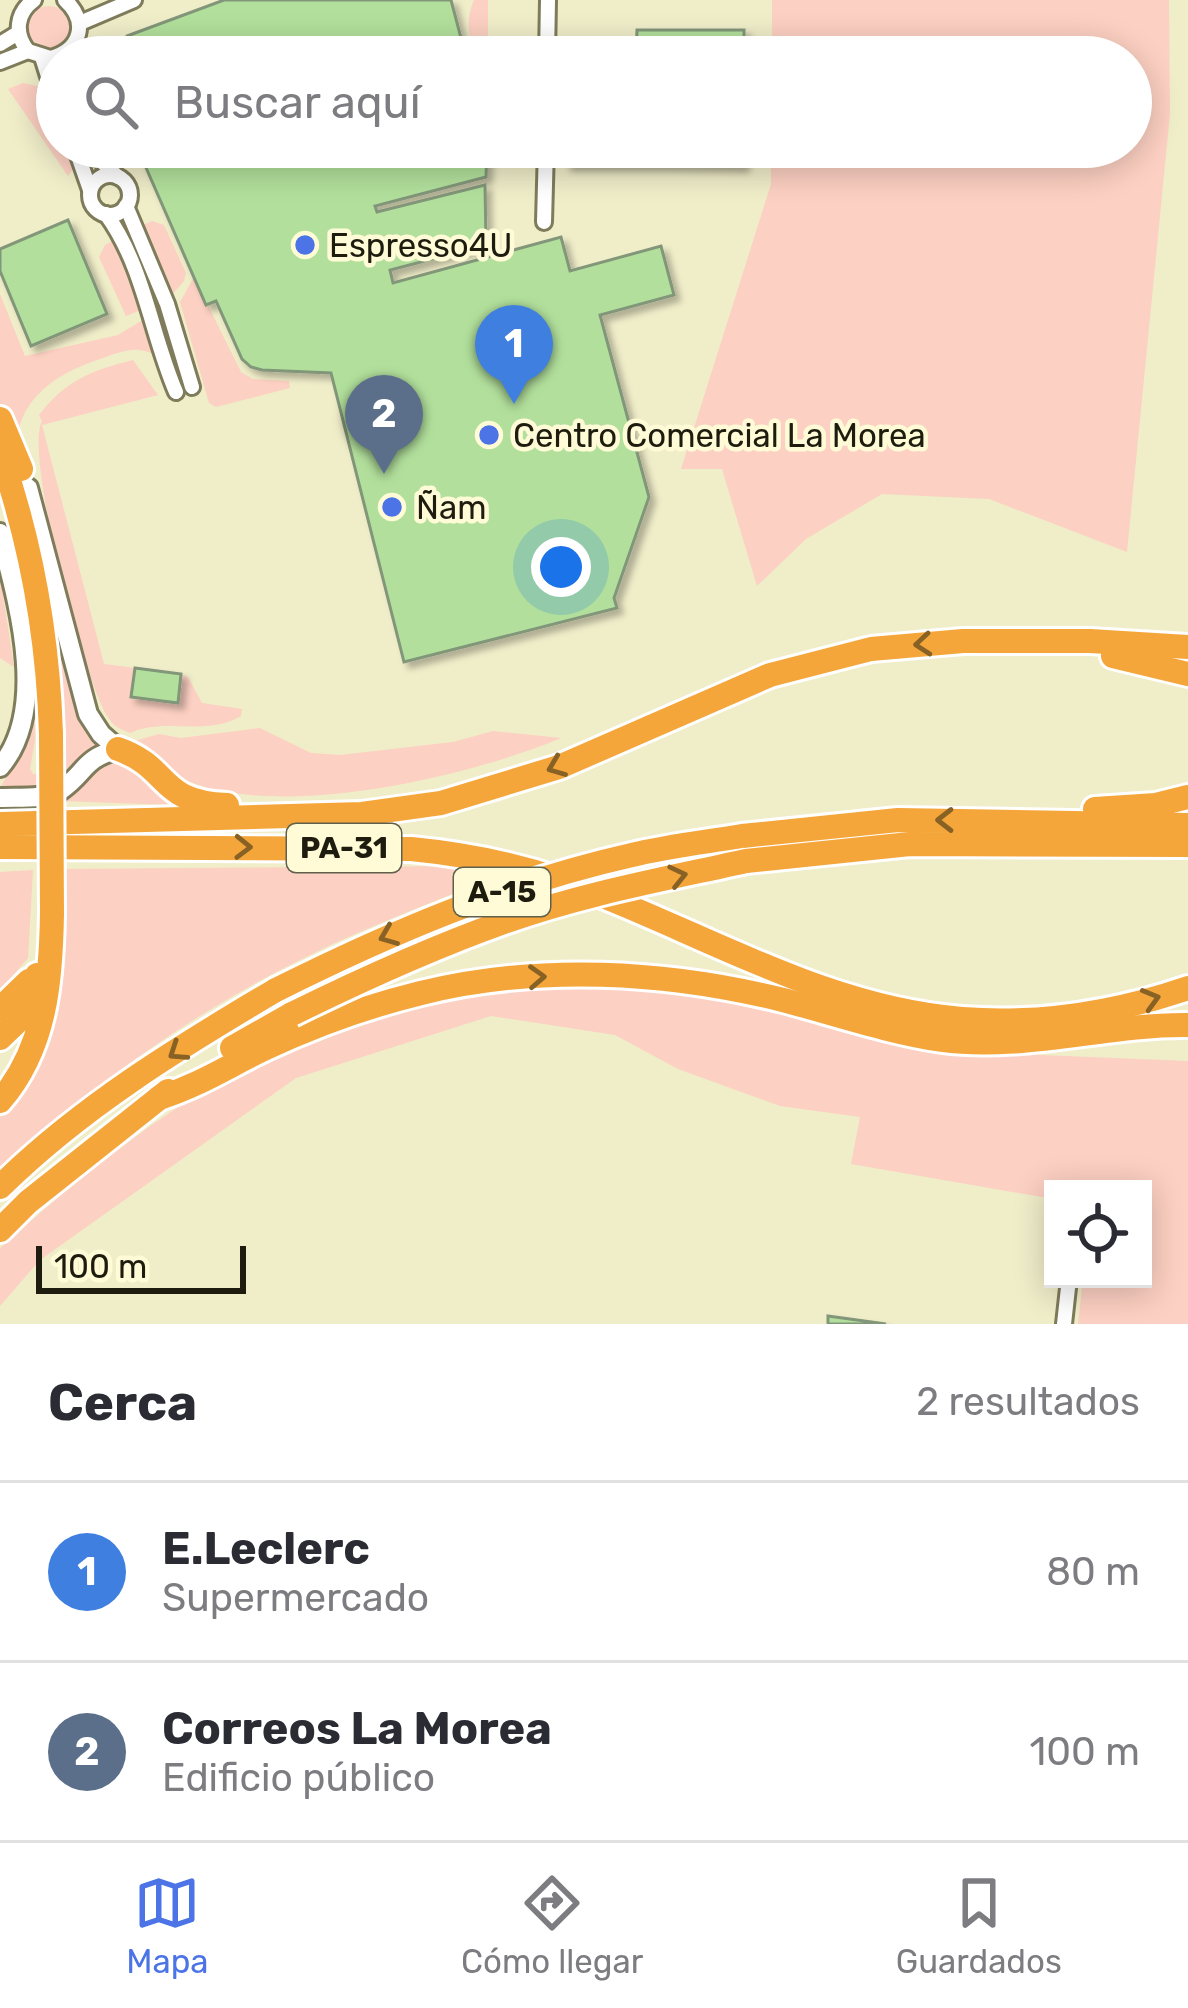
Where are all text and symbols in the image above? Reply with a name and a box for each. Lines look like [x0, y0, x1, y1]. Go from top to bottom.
search box [36, 36, 1152, 168]
icon: search [78, 69, 144, 135]
text: Buscar aquí [174, 76, 421, 129]
place label: Espresso4U [329, 226, 512, 265]
marker: Espresso4U [292, 232, 318, 258]
pin: 1 [475, 305, 553, 404]
pin: 2 [345, 375, 423, 474]
place label: Centro Comercial La Morea [513, 416, 926, 455]
marker: Centro Comercial La Morea [476, 422, 502, 448]
place label: Ñam [416, 488, 487, 527]
marker: Ñam [379, 494, 405, 520]
your location [531, 537, 591, 597]
one-way arrow [913, 631, 932, 656]
one-way arrow [546, 753, 567, 777]
one-way arrow [935, 806, 954, 832]
road number: PA-31 [287, 824, 401, 872]
one-way arrow [235, 834, 253, 860]
one-way arrow [667, 865, 687, 890]
road number: A-15 [454, 868, 550, 916]
one-way arrow [379, 922, 400, 946]
one-way arrow [528, 965, 547, 991]
one-way arrow [1140, 988, 1161, 1013]
one-way arrow [168, 1037, 190, 1059]
map controls [1044, 1180, 1152, 1288]
button: locate [1044, 1180, 1152, 1288]
scale bar [36, 1240, 246, 1293]
text: 100 m [54, 1247, 147, 1286]
text: Cerca [48, 1372, 197, 1433]
text: 2 resultados [916, 1379, 1140, 1425]
text: E.Leclerc [162, 1522, 370, 1575]
text: 1 [77, 1549, 97, 1595]
text: 80 m [1046, 1549, 1140, 1595]
text: Supermercado [162, 1575, 429, 1621]
text: Correos La Morea [162, 1702, 552, 1755]
text: 2 [74, 1729, 100, 1775]
text: 100 m [1030, 1729, 1140, 1775]
text: Edificio público [162, 1755, 435, 1801]
tab: Mapa [126, 1870, 209, 1981]
tab: Cómo llegar [461, 1870, 643, 1981]
tab: Guardados [896, 1870, 1062, 1981]

